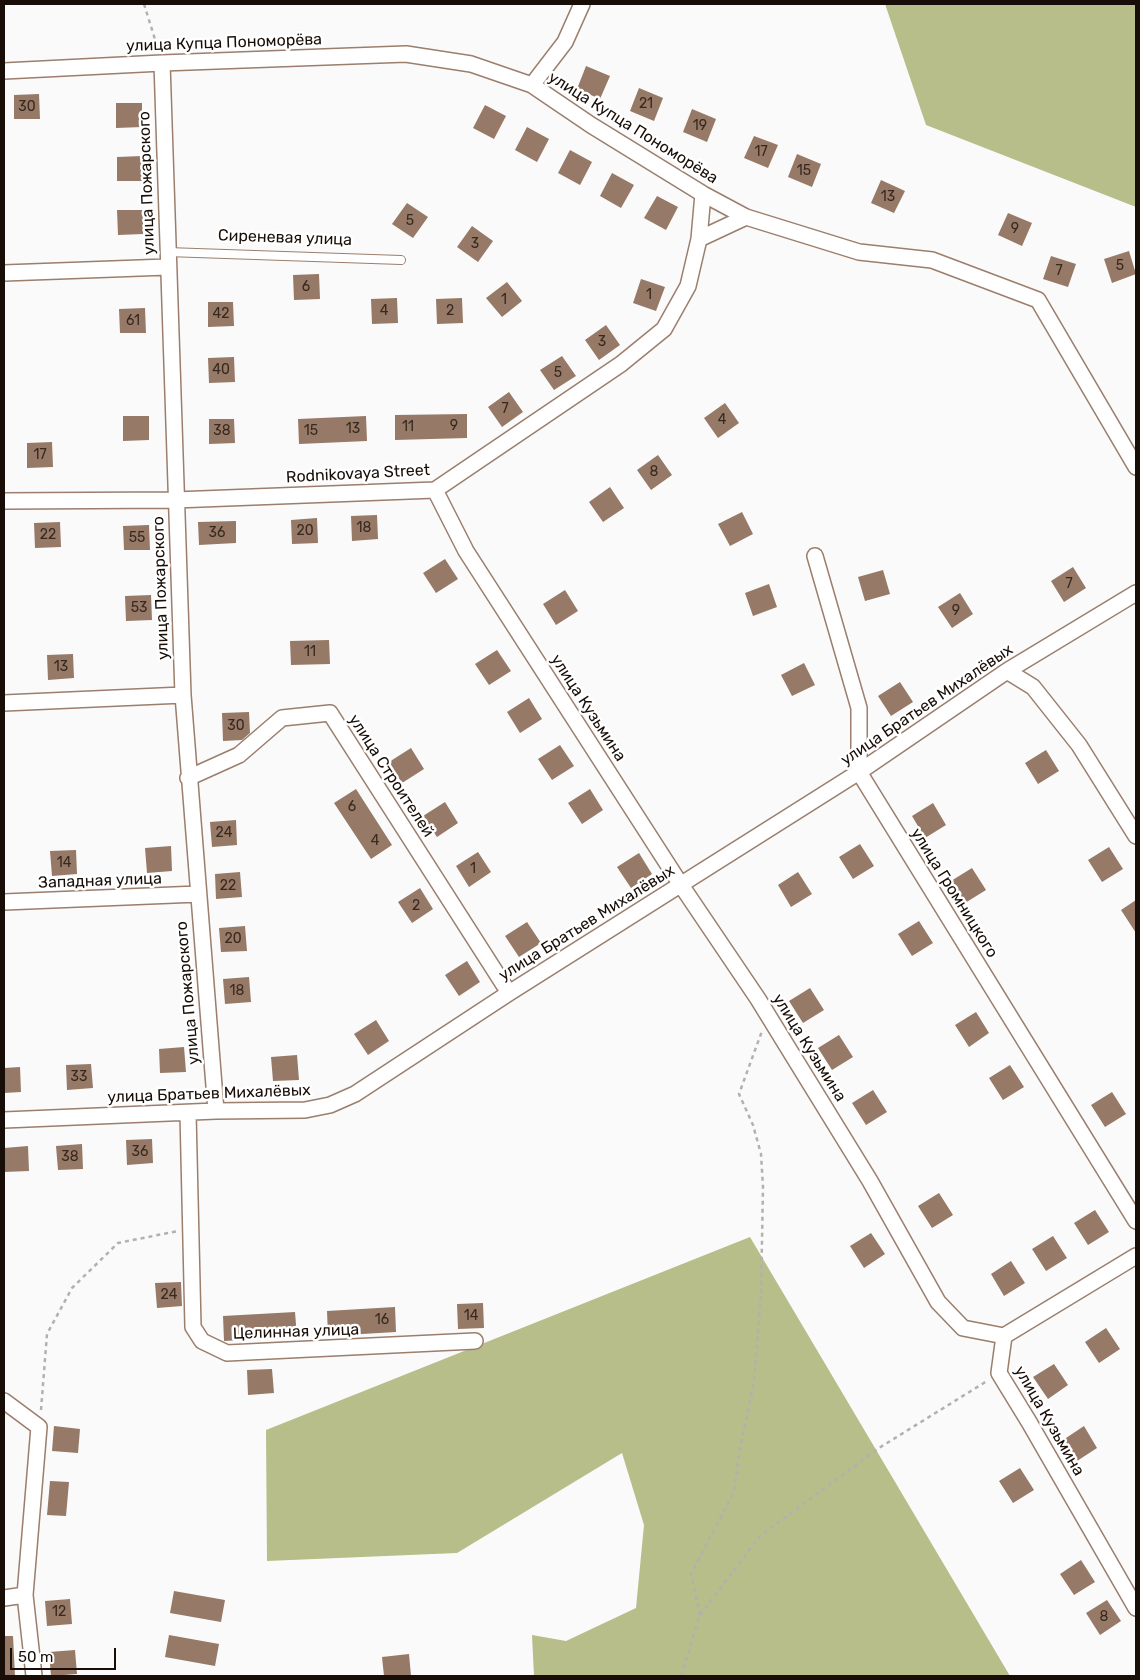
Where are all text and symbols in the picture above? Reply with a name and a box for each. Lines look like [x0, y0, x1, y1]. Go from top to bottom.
street label: улица Купца Пономорёва [126, 30, 322, 56]
street label: улица Купца Пономорёва [545, 68, 721, 188]
house number: 21 [639, 96, 653, 112]
house number: 30 [18, 99, 36, 115]
street label: улица Пожарского [135, 111, 159, 255]
house number: 19 [693, 118, 707, 134]
house number: 17 [754, 144, 768, 160]
house number: 15 [797, 163, 811, 179]
house number: 13 [881, 189, 895, 205]
house number: 5 [406, 213, 414, 229]
house number: 9 [1011, 221, 1019, 237]
street label: Сиреневая улица [218, 226, 352, 250]
house number: 3 [471, 236, 479, 252]
house number: 5 [1116, 258, 1124, 274]
house number: 7 [1055, 263, 1063, 279]
house number: 6 [302, 279, 310, 295]
house number: 1 [646, 287, 652, 303]
house number: 1 [501, 292, 507, 308]
house number: 4 [380, 303, 388, 319]
house number: 2 [446, 303, 454, 319]
house number: 42 [213, 306, 229, 322]
house number: 61 [126, 313, 140, 329]
house number: 3 [598, 334, 606, 350]
house number: 40 [212, 362, 230, 378]
house number: 5 [554, 365, 562, 381]
house number: 7 [501, 401, 509, 417]
house number: 4 [718, 412, 726, 428]
house number: 9 [450, 418, 458, 434]
house number: 11 [402, 419, 414, 435]
house number: 13 [346, 421, 360, 437]
house number: 38 [213, 423, 231, 439]
house number: 15 [304, 423, 318, 439]
house number: 17 [33, 447, 47, 463]
street label: Rodnikovaya Street [286, 461, 430, 487]
house number: 8 [650, 464, 658, 480]
street label: улица Пожарского [149, 516, 173, 660]
house number: 18 [357, 520, 371, 536]
house number: 20 [296, 523, 314, 539]
house number: 36 [209, 525, 225, 541]
house number: 22 [40, 527, 56, 543]
house number: 55 [129, 530, 145, 546]
house number: 7 [1065, 576, 1073, 592]
house number: 53 [131, 600, 147, 616]
house number: 9 [952, 603, 960, 619]
street label: улица Братьев Михалёвых [837, 640, 1017, 770]
house number: 11 [304, 644, 316, 660]
street label: улица Кузьмина [546, 651, 630, 765]
house number: 13 [54, 659, 68, 675]
street label: улица Строителей [344, 711, 438, 841]
house number: 30 [227, 718, 245, 734]
house number: 6 [348, 799, 356, 815]
house number: 24 [216, 825, 232, 841]
street label: улица Громницкого [906, 825, 1002, 961]
house number: 4 [371, 833, 379, 849]
house number: 14 [57, 855, 71, 871]
house number: 1 [470, 861, 476, 877]
street label: улица Братьев Михалёвых [496, 861, 678, 985]
street label: Западная улица [38, 869, 162, 893]
house number: 22 [220, 878, 236, 894]
house number: 2 [412, 898, 420, 914]
street label: улица Пожарского [172, 921, 204, 1065]
house number: 20 [224, 931, 242, 947]
house number: 18 [230, 983, 244, 999]
street label: улица Кузьмина [768, 991, 850, 1105]
house number: 33 [71, 1069, 87, 1085]
street label: улица Братьев Михалёвых [107, 1081, 311, 1107]
house number: 36 [132, 1144, 148, 1160]
house number: 38 [61, 1149, 79, 1165]
house number: 24 [161, 1287, 177, 1303]
house number: 14 [464, 1308, 478, 1324]
house number: 16 [375, 1312, 389, 1328]
street label: Целинная улица [232, 1320, 360, 1344]
street label: улица Кузьмина [1010, 1363, 1088, 1479]
house number: 12 [52, 1604, 66, 1620]
house number: 8 [1100, 1609, 1108, 1625]
scale bar [12, 1638, 119, 1670]
text: 50 m [18, 1648, 53, 1666]

